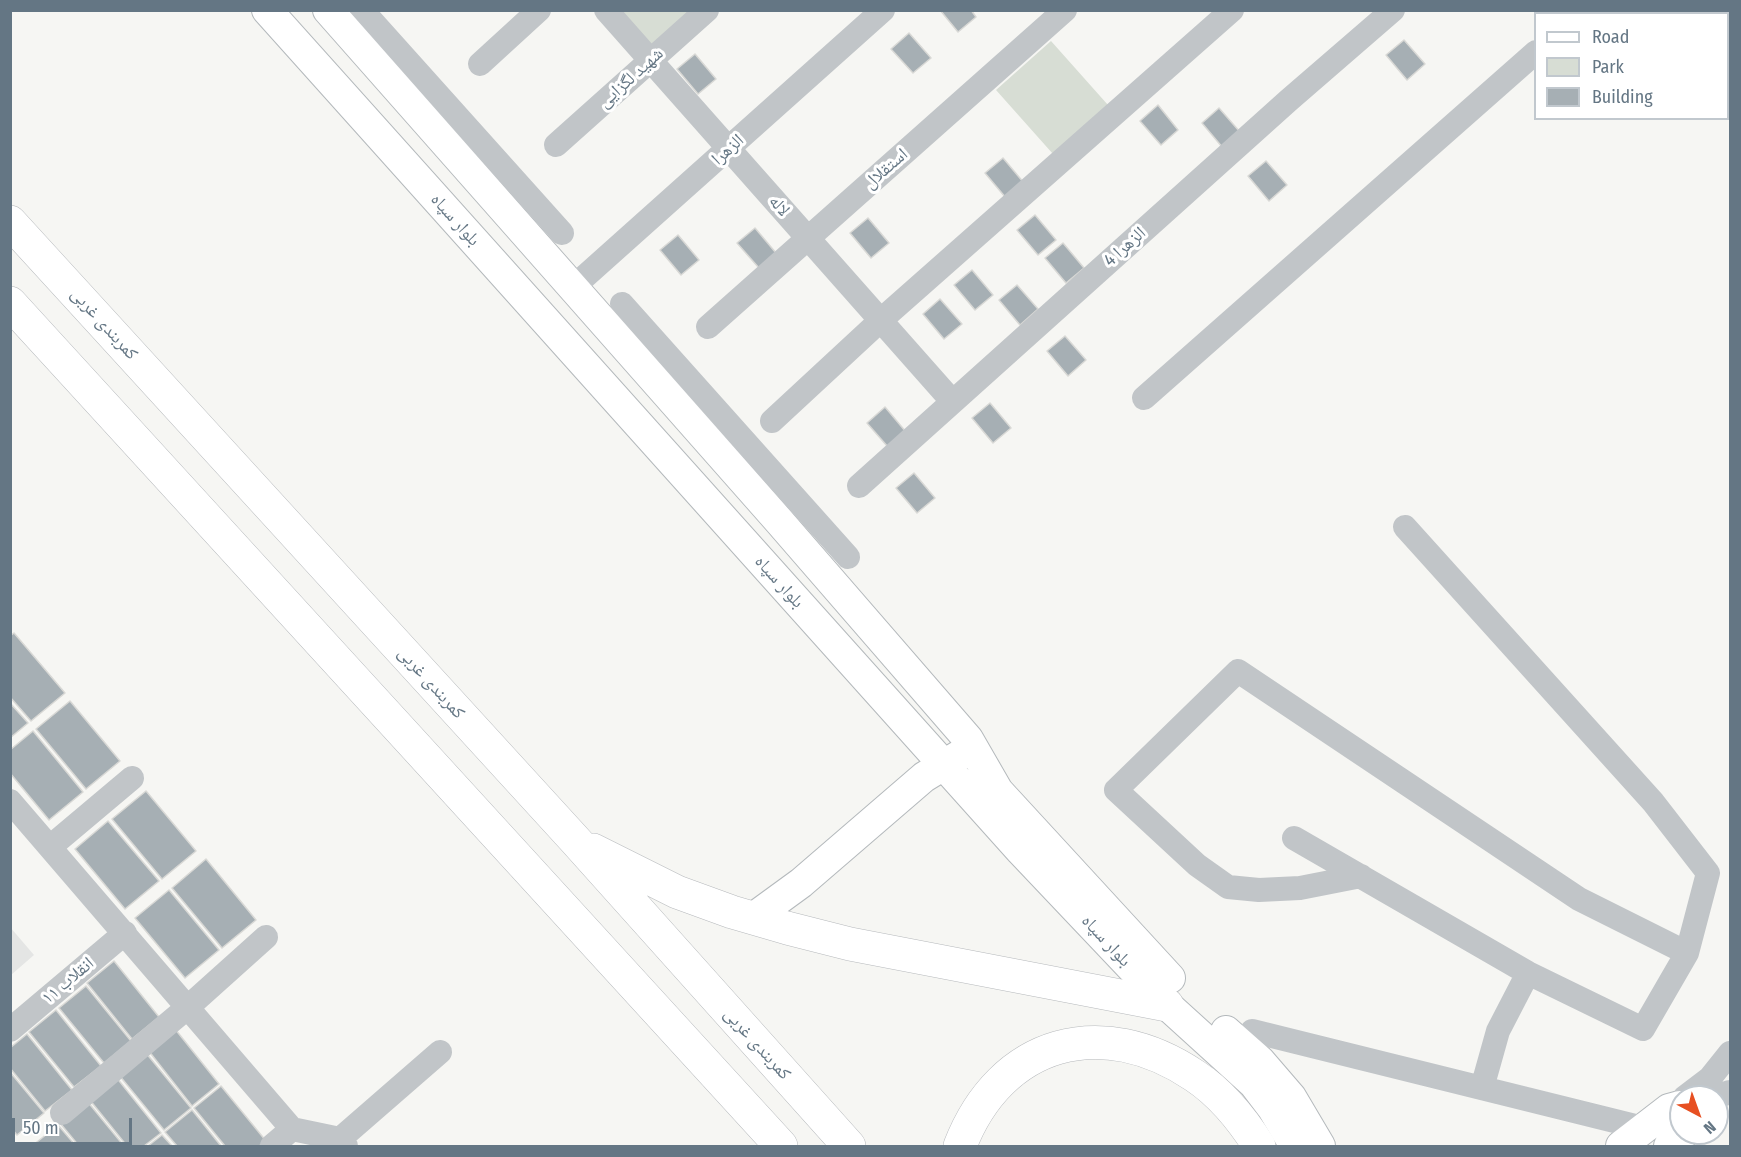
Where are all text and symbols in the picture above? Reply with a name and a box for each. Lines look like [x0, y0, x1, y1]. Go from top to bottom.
legend [1534, 12, 1729, 120]
text: Road [1592, 26, 1629, 48]
street label: شهید لگزایی [594, 43, 668, 113]
text: Park [1592, 56, 1624, 78]
text: Building [1592, 86, 1653, 108]
street label: الزهرا [707, 130, 749, 170]
street label: استقلال [860, 144, 912, 194]
street label: بلوار سپاه [426, 189, 484, 251]
street label: لاله [764, 191, 794, 221]
street label: الزهرا 4 [1100, 223, 1150, 271]
street label: کمربندی غربی [66, 283, 142, 365]
street label: بلوار سپاه [750, 551, 808, 613]
street label: کمربندی غربی [393, 642, 469, 724]
street label: بلوار سپاه [1076, 910, 1136, 972]
street label: انقلاب ۱۱ [38, 953, 98, 1009]
street label: کمربندی غربی [719, 1003, 795, 1085]
north arrow [1669, 1085, 1729, 1145]
scale bar [15, 1106, 135, 1144]
text: 50 m [23, 1117, 59, 1139]
text: N [1700, 1117, 1720, 1138]

